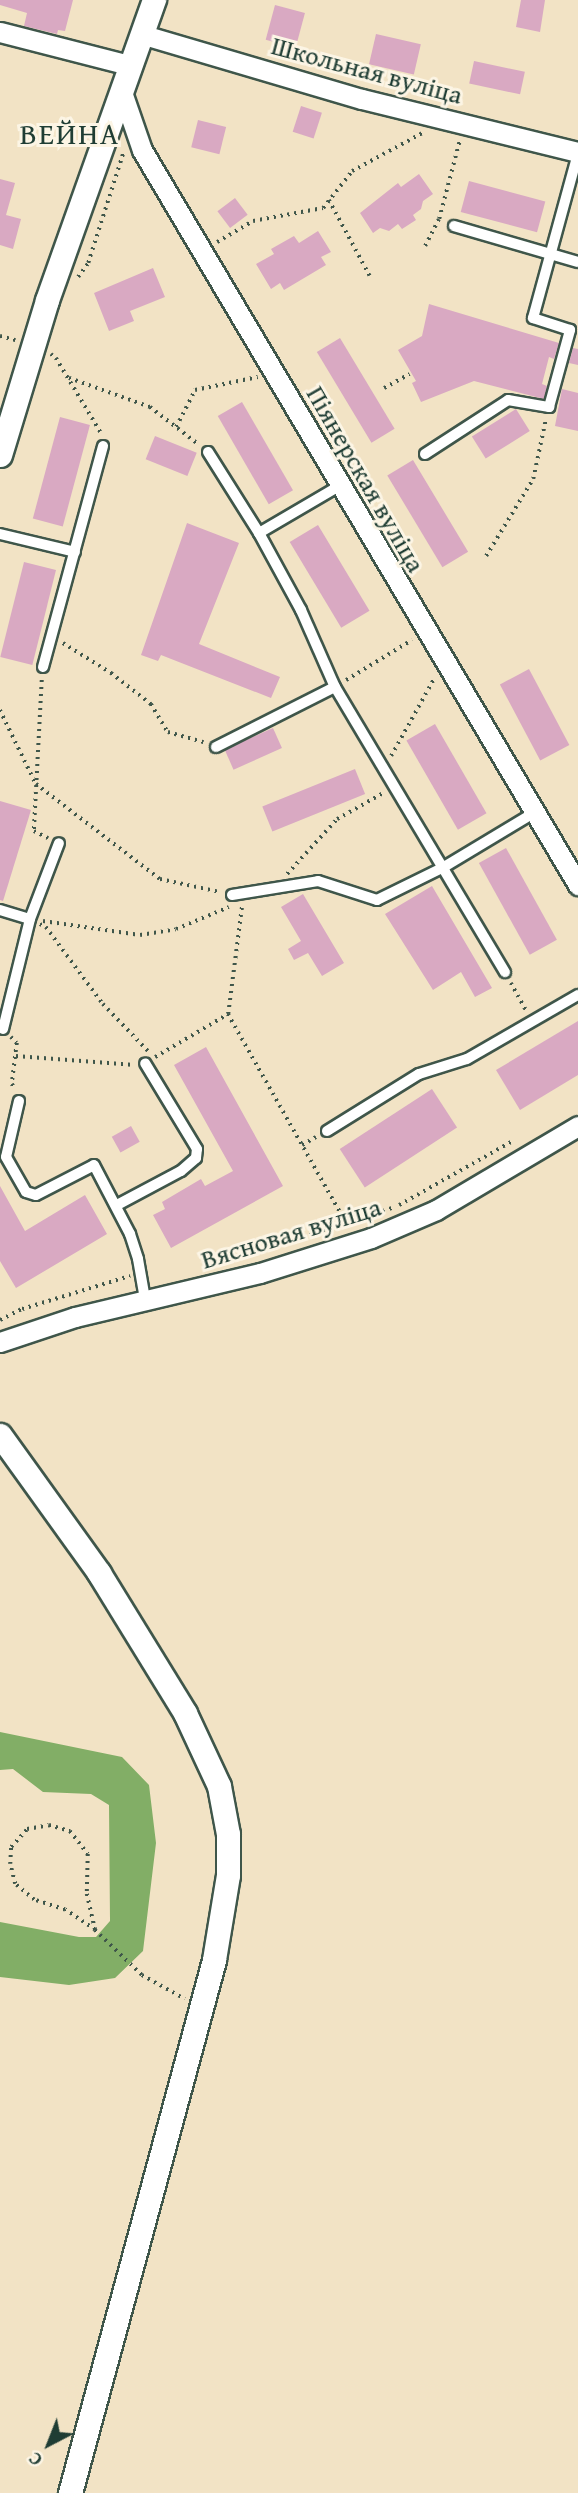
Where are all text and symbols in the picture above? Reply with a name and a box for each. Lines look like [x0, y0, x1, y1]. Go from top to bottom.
street label: Школьная вуліца [268, 30, 466, 110]
district label: ВЕЙНА [20, 115, 120, 151]
street label: Піянерская вуліца [300, 380, 432, 578]
street label: Вясновая вуліца [197, 1191, 385, 1275]
north arrow [14, 2409, 84, 2479]
text: С [22, 2446, 48, 2474]

